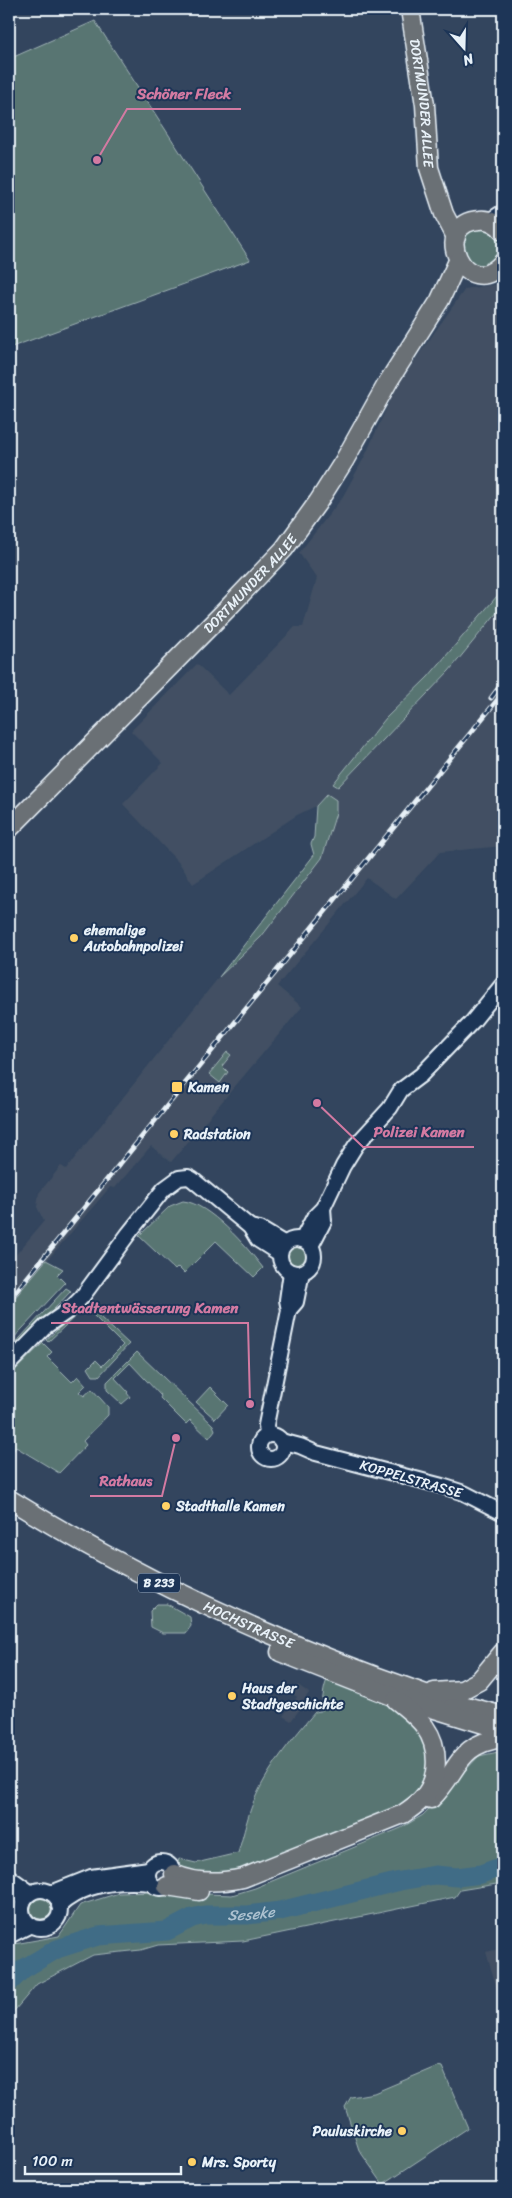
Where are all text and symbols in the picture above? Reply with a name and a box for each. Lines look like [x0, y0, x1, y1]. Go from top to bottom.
north arrow [440, 22, 490, 72]
street label: DORTMUNDER ALLEE [402, 37, 442, 169]
text: N [459, 46, 478, 73]
callout: Schöner Fleck [127, 79, 241, 109]
text: Schöner Fleck [136, 81, 232, 107]
street label: DORTMUNDER ALLEE [197, 528, 304, 639]
place label: ehemalige Autobahnpolizei [83, 918, 184, 959]
marker: ehemalige Autobahnpolizei [68, 932, 80, 944]
place label: Kamen [187, 1075, 229, 1100]
marker: Kamen [170, 1080, 184, 1094]
callout: Polizei Kamen [363, 1117, 474, 1147]
text: Polizei Kamen [373, 1119, 465, 1145]
place label: Radstation [183, 1122, 251, 1147]
marker: Radstation [168, 1128, 180, 1140]
callout: Stadtentwässerung Kamen [51, 1293, 248, 1323]
text: Stadtentwässerung Kamen [61, 1295, 239, 1321]
street label: KOPPELSTRASSE [357, 1452, 466, 1506]
callout: Rathaus [90, 1466, 162, 1496]
text: Rathaus [99, 1468, 153, 1494]
place label: Stadthalle Kamen [175, 1494, 285, 1519]
marker: Stadthalle Kamen [160, 1500, 172, 1512]
road number: B 233 [138, 1574, 180, 1592]
street label: HOCHSTRASSE [199, 1593, 299, 1656]
place label: Haus der Stadtgeschichte [241, 1676, 344, 1717]
marker: Haus der Stadtgeschichte [226, 1690, 238, 1702]
water label: Seseke [228, 1899, 278, 1928]
place label: Pauluskirche [312, 2119, 393, 2144]
marker: Pauluskirche [396, 2125, 408, 2137]
scale bar [25, 2143, 181, 2175]
text: 100 m [32, 2148, 73, 2174]
place label: Mrs. Sporty [201, 2150, 277, 2175]
marker: Mrs. Sporty [186, 2156, 198, 2168]

